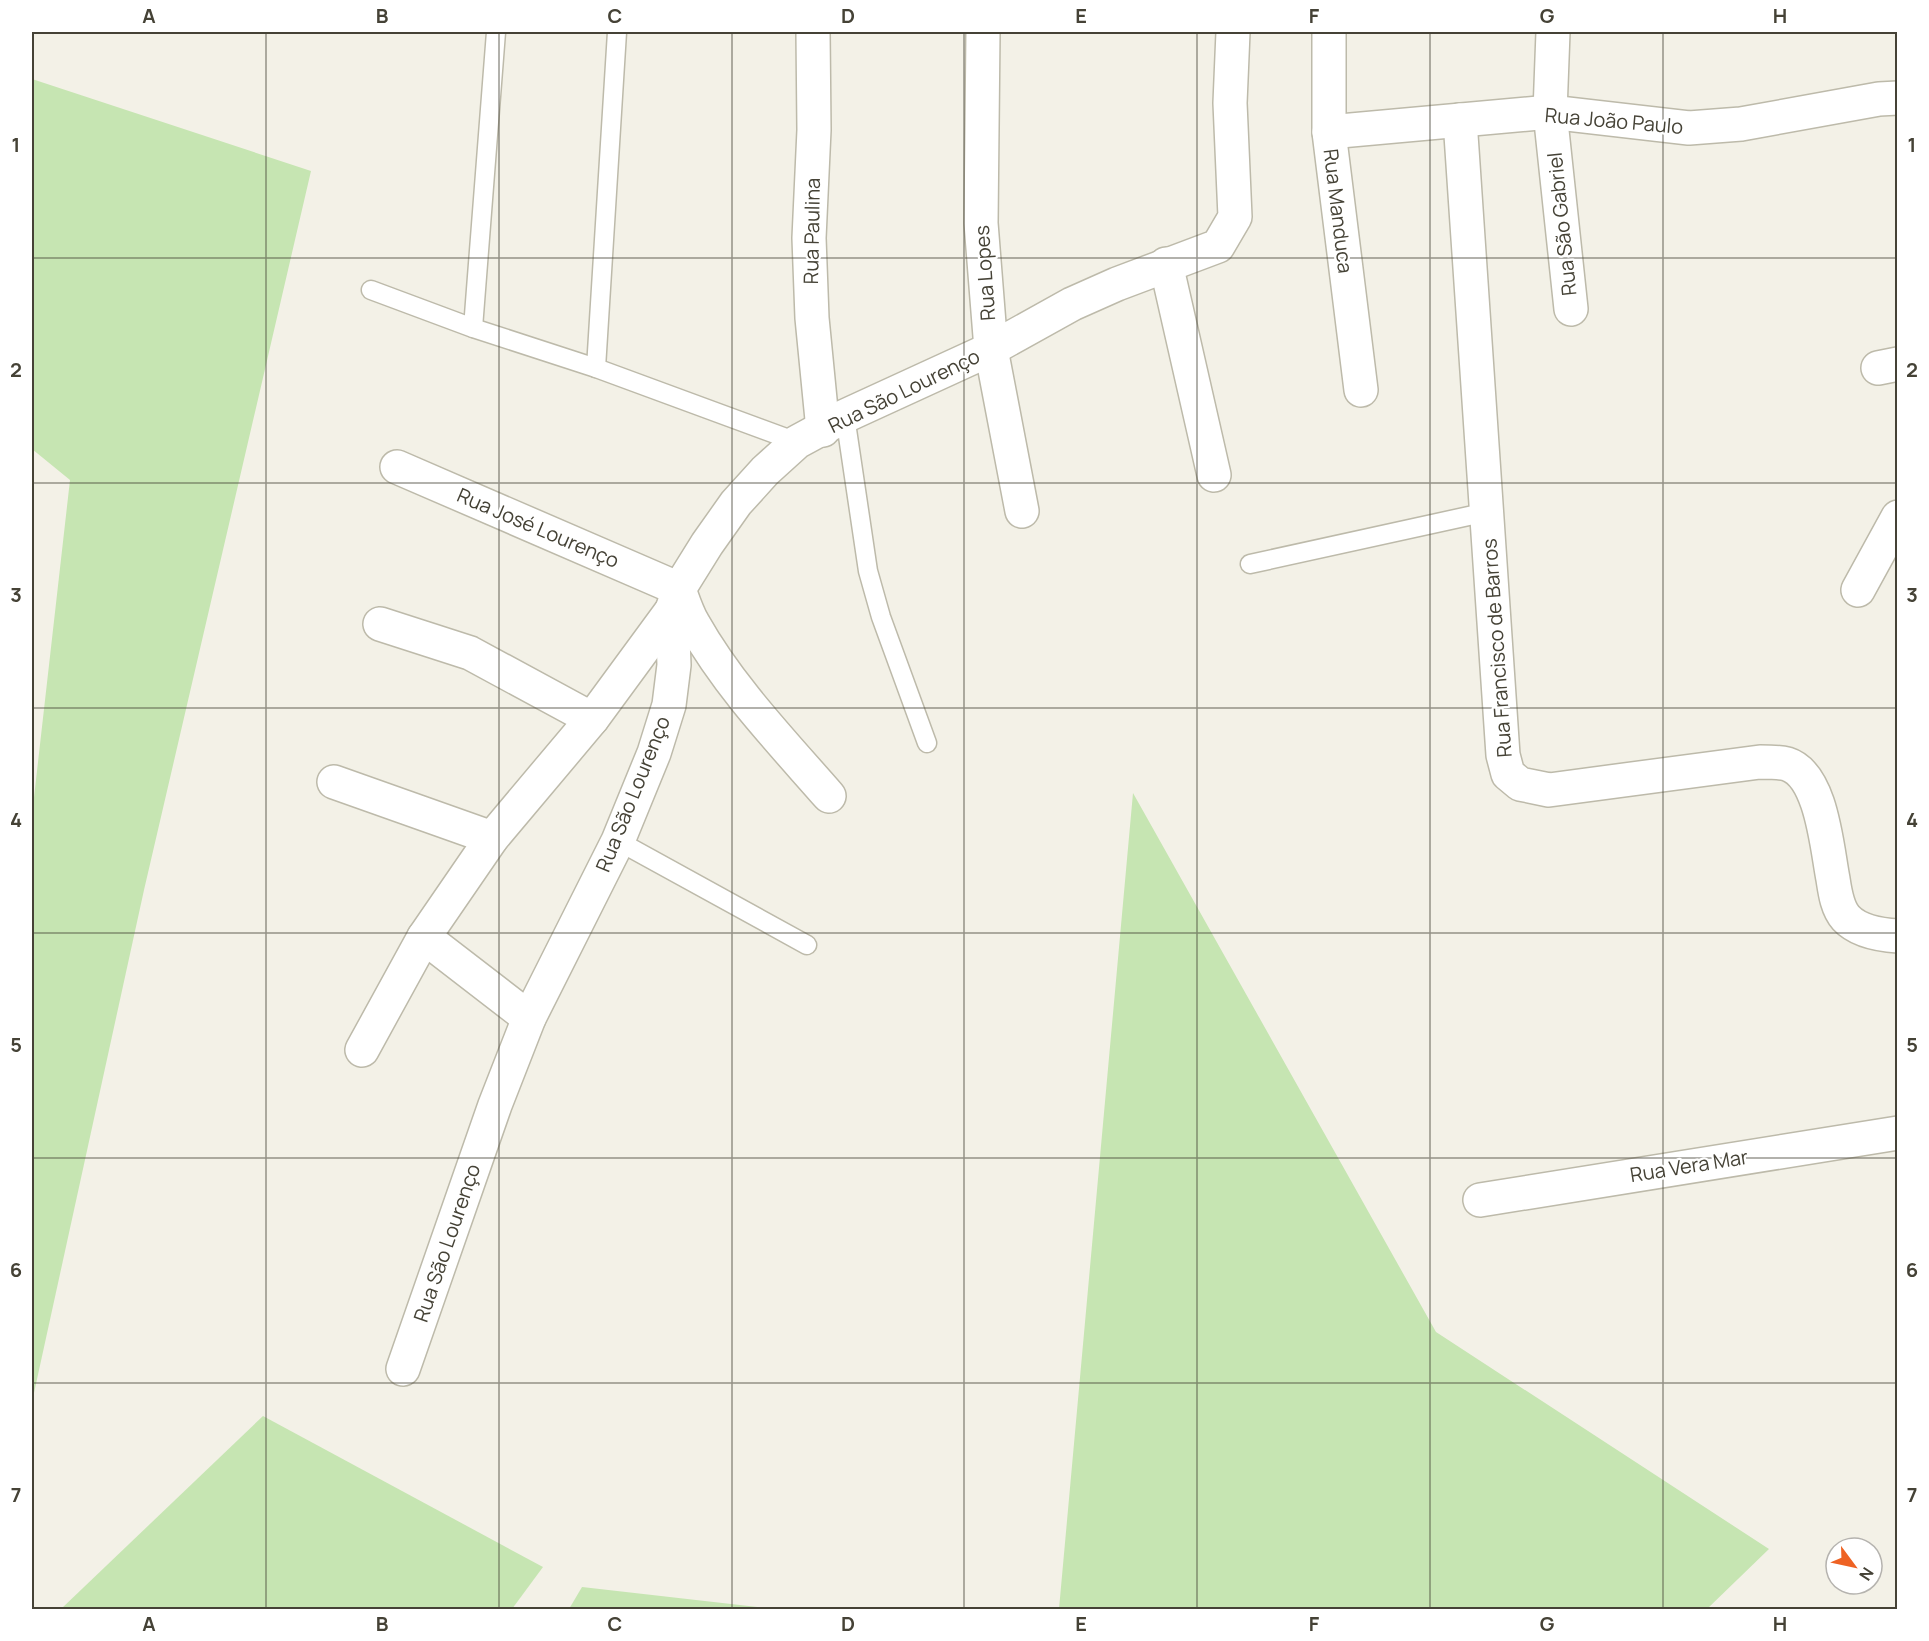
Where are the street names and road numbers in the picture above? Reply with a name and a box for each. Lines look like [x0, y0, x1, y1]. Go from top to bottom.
street label: Rua João Paulo [1544, 101, 1684, 140]
street label: Rua Manduca [1317, 147, 1360, 275]
street label: Rua São Gabriel [1541, 151, 1582, 297]
street label: Rua Paulina [797, 177, 826, 284]
street label: Rua Lopes [968, 224, 1001, 322]
street label: Rua São Lourenço [823, 342, 984, 439]
street label: Rua José Lourenço [453, 481, 623, 574]
street label: Rua Francisco de Barros [1475, 538, 1518, 758]
street label: Rua São Lourenço [589, 712, 676, 876]
street label: Rua Vera Mar [1628, 1143, 1750, 1188]
street label: Rua São Lourenço [407, 1160, 486, 1326]

